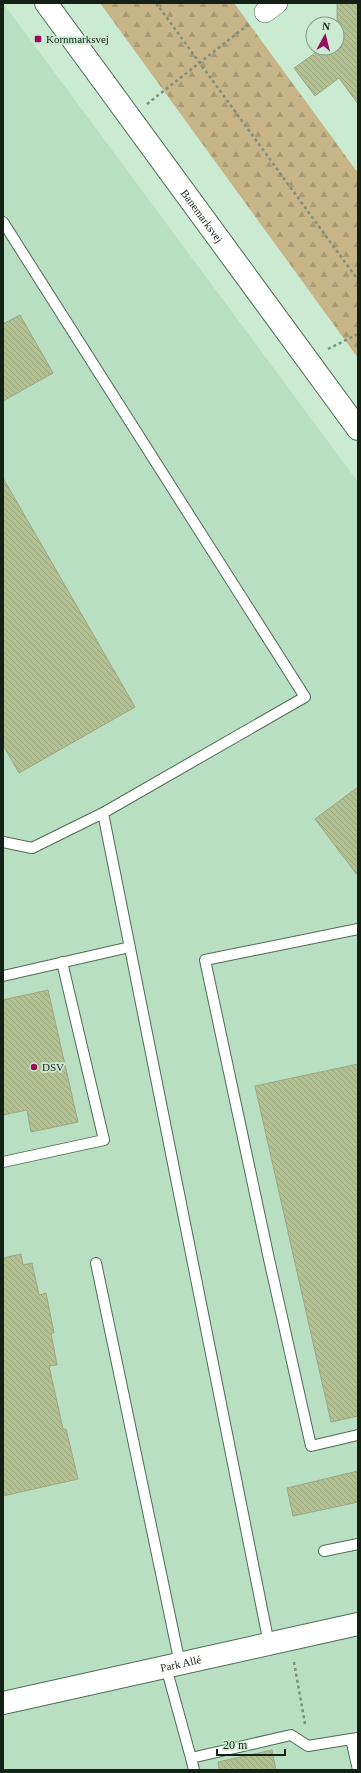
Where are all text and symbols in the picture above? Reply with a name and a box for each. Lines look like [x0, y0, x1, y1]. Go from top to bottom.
north arrow [305, 16, 345, 56]
text: N [322, 20, 331, 33]
place label: Kornmarksvej [46, 33, 109, 45]
marker: Kornmarksvej [33, 34, 43, 44]
street label: Banemarksvej [179, 187, 225, 245]
place label: DSV [42, 1061, 64, 1073]
marker: DSV [29, 1062, 39, 1072]
street label: Park Allé [159, 1653, 202, 1674]
scale bar [217, 1731, 285, 1757]
text: 20 m [223, 1738, 248, 1752]

